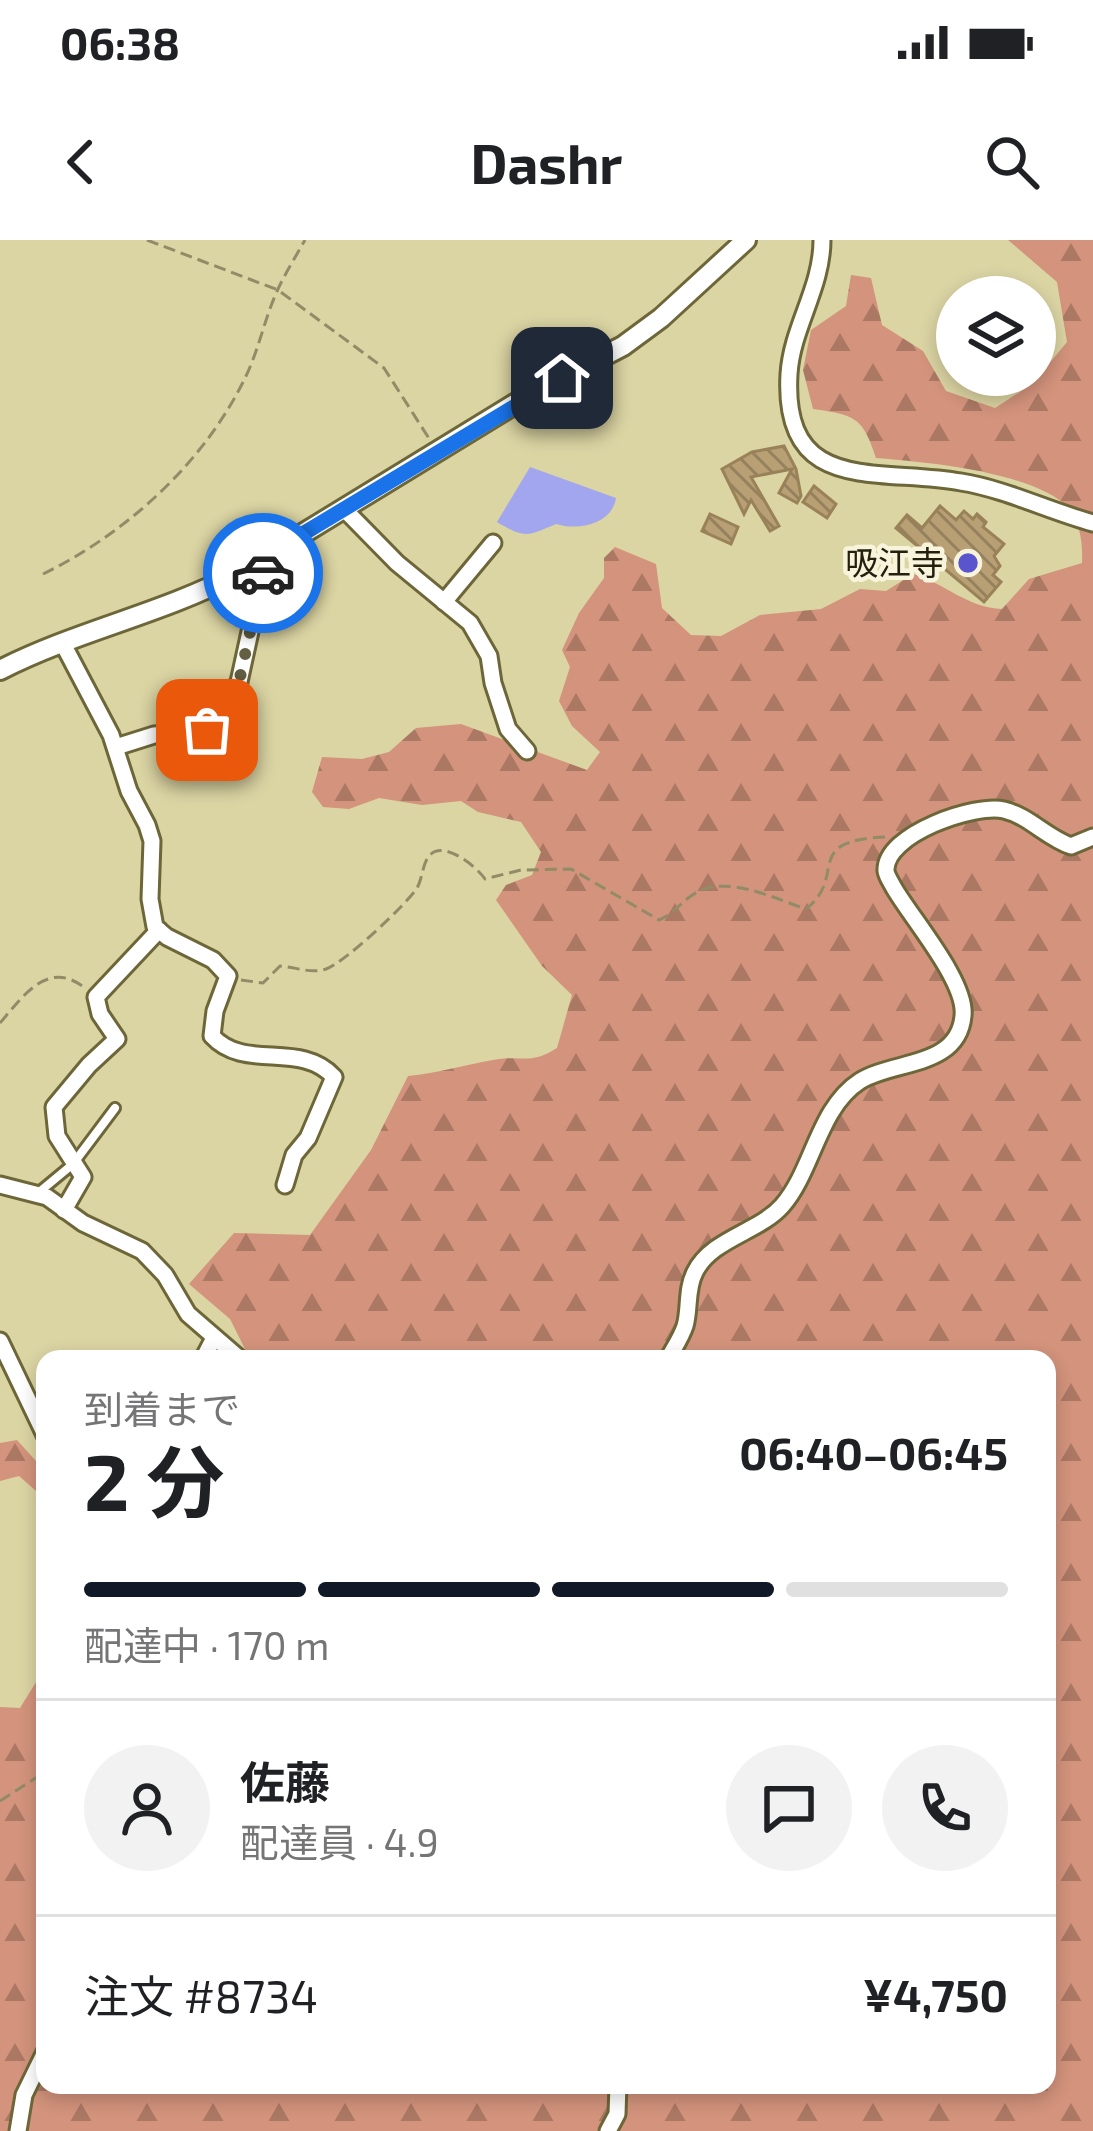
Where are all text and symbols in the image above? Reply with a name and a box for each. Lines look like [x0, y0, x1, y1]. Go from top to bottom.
text: 06:38 [60, 15, 180, 69]
icon: back [48, 129, 114, 195]
icon: search [979, 129, 1045, 195]
text: Dashr [471, 130, 622, 195]
map controls [936, 276, 1056, 396]
button: layers [936, 276, 1056, 396]
pin [511, 327, 613, 429]
icon: home [529, 345, 595, 411]
courier [203, 513, 323, 633]
icon: car [230, 540, 296, 606]
place label: 吸江寺 [845, 542, 944, 582]
marker: 吸江寺 [955, 550, 981, 576]
pin [156, 679, 258, 781]
icon: bag [174, 697, 240, 763]
text: 到着まで [84, 1385, 240, 1432]
text: 06:40–06:45 [739, 1425, 1008, 1479]
text: 2 分 [84, 1433, 224, 1527]
text: 配達中 · 170 m [84, 1621, 329, 1668]
button: person [84, 1745, 210, 1871]
button: chat [726, 1745, 852, 1871]
button: phone [882, 1745, 1008, 1871]
text: 佐藤 [240, 1754, 330, 1808]
text: 配達員 · 4.9 [240, 1818, 439, 1865]
text: ¥4,750 [863, 1967, 1008, 2021]
text: 注文 #8734 [84, 1968, 318, 2022]

